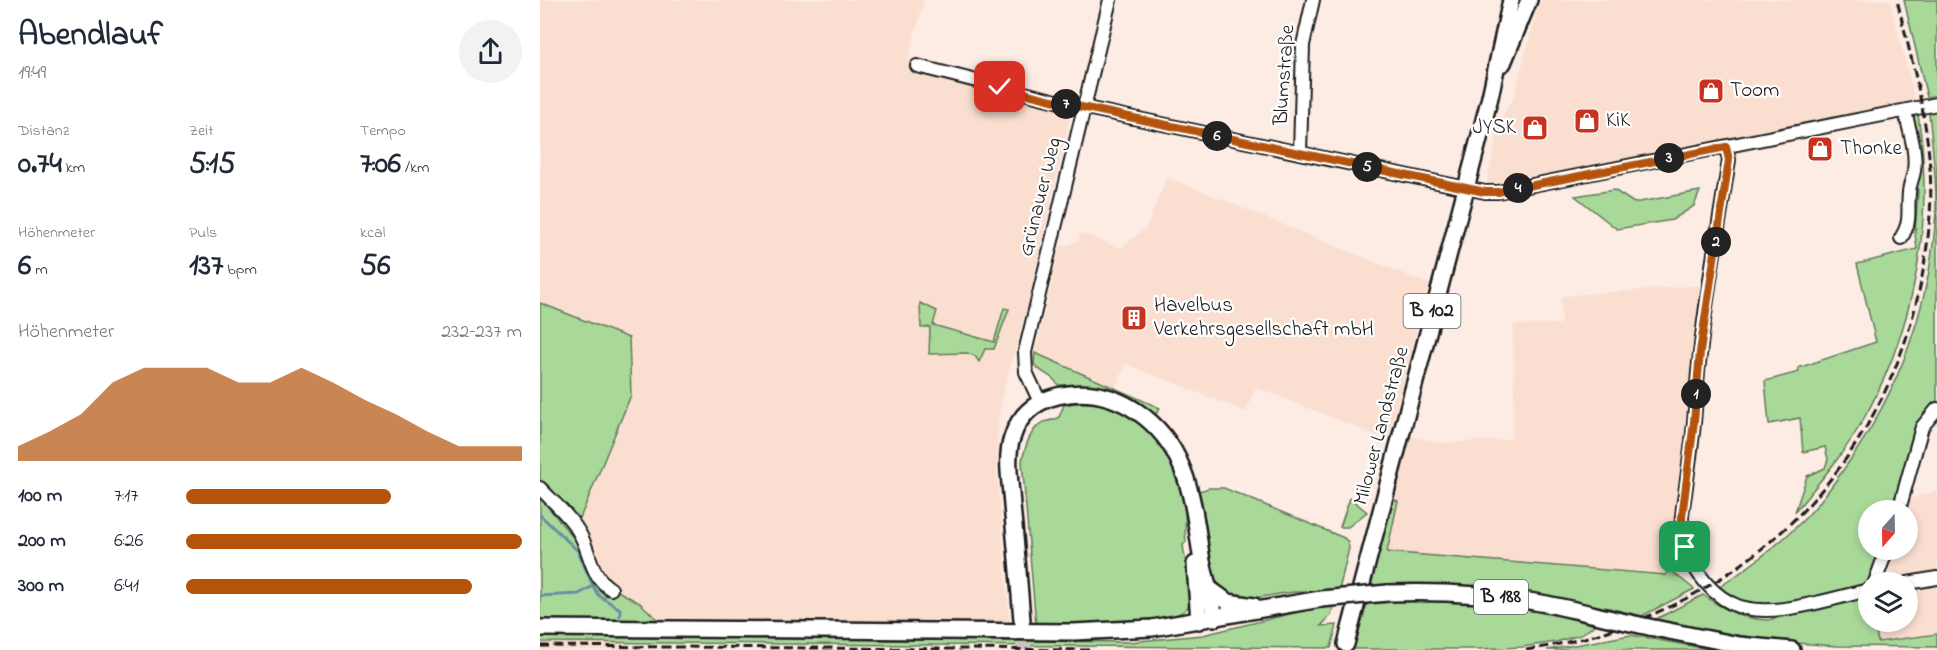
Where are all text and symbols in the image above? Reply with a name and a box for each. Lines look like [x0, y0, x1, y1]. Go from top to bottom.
text: Abendlauf [18, 12, 163, 60]
button: share [459, 20, 522, 83]
street label: Blumstraße [1266, 23, 1304, 127]
text: 19:49 [18, 59, 46, 88]
pin [974, 61, 1025, 112]
icon: check [983, 70, 1016, 103]
shop icon: Toom [1696, 76, 1726, 106]
place label: Toom [1730, 76, 1779, 106]
pin: 7 [1051, 89, 1081, 119]
text: 7 [1063, 92, 1069, 116]
shop icon: KiK [1572, 106, 1602, 136]
place label: KiK [1606, 106, 1631, 136]
place label: JYSK [1472, 113, 1517, 143]
shop icon: JYSK [1520, 113, 1550, 143]
text: Distanz [18, 119, 69, 143]
text: Zeit [189, 119, 214, 143]
text: Tempo [360, 119, 406, 143]
pin: 6 [1202, 121, 1232, 151]
text: 6 [1213, 124, 1221, 148]
street label: Grünauer Weg [1012, 134, 1072, 260]
shop icon: Thonke [1805, 134, 1835, 164]
place label: Thonke [1840, 134, 1902, 164]
text: 0.74 [18, 143, 62, 187]
text: 5:15 [189, 143, 235, 187]
text: 7:06 [360, 143, 401, 187]
pin: 3 [1654, 143, 1684, 173]
text: 3 [1666, 146, 1672, 170]
pin: 5 [1352, 152, 1382, 182]
text: 5 [1362, 155, 1372, 179]
text: km [62, 156, 85, 180]
text: /km [401, 156, 429, 180]
pin: 4 [1503, 173, 1533, 203]
text: 4 [1515, 176, 1521, 200]
text: Höhenmeter [18, 221, 95, 245]
text: Puls [189, 221, 217, 245]
text: kcal [360, 221, 385, 245]
pin: 2 [1701, 227, 1731, 257]
text: 2 [1712, 230, 1720, 254]
text: 6 [18, 245, 31, 289]
text: 137 [189, 245, 223, 289]
text: 56 [360, 245, 390, 289]
text: m [31, 258, 48, 282]
text: bpm [223, 258, 257, 282]
place label: Havelbus Verkehrsgesellschaft mbH [1153, 291, 1374, 347]
road number: B 102 [1404, 294, 1460, 328]
building icon: Havelbus Verkehrsgesellschaft mbH [1119, 303, 1149, 333]
text: Höhenmeter [18, 318, 114, 347]
text: 232–237 m [441, 318, 522, 347]
street label: Milower Landstraße [1346, 343, 1418, 509]
pin: 1 [1681, 379, 1711, 409]
text: 1 [1693, 382, 1699, 406]
text: 100 m [18, 482, 62, 511]
text: 7:17 [114, 482, 139, 511]
north arrow [1858, 500, 1918, 560]
map controls [1858, 500, 1918, 632]
pin [1659, 521, 1710, 572]
text: 200 m [18, 527, 66, 556]
text: 6:26 [114, 527, 143, 556]
icon: arrive [1668, 530, 1701, 563]
text: 300 m [18, 572, 64, 601]
text: 6:41 [114, 572, 139, 601]
button: layers [1858, 572, 1918, 632]
road number: B 188 [1474, 580, 1528, 614]

